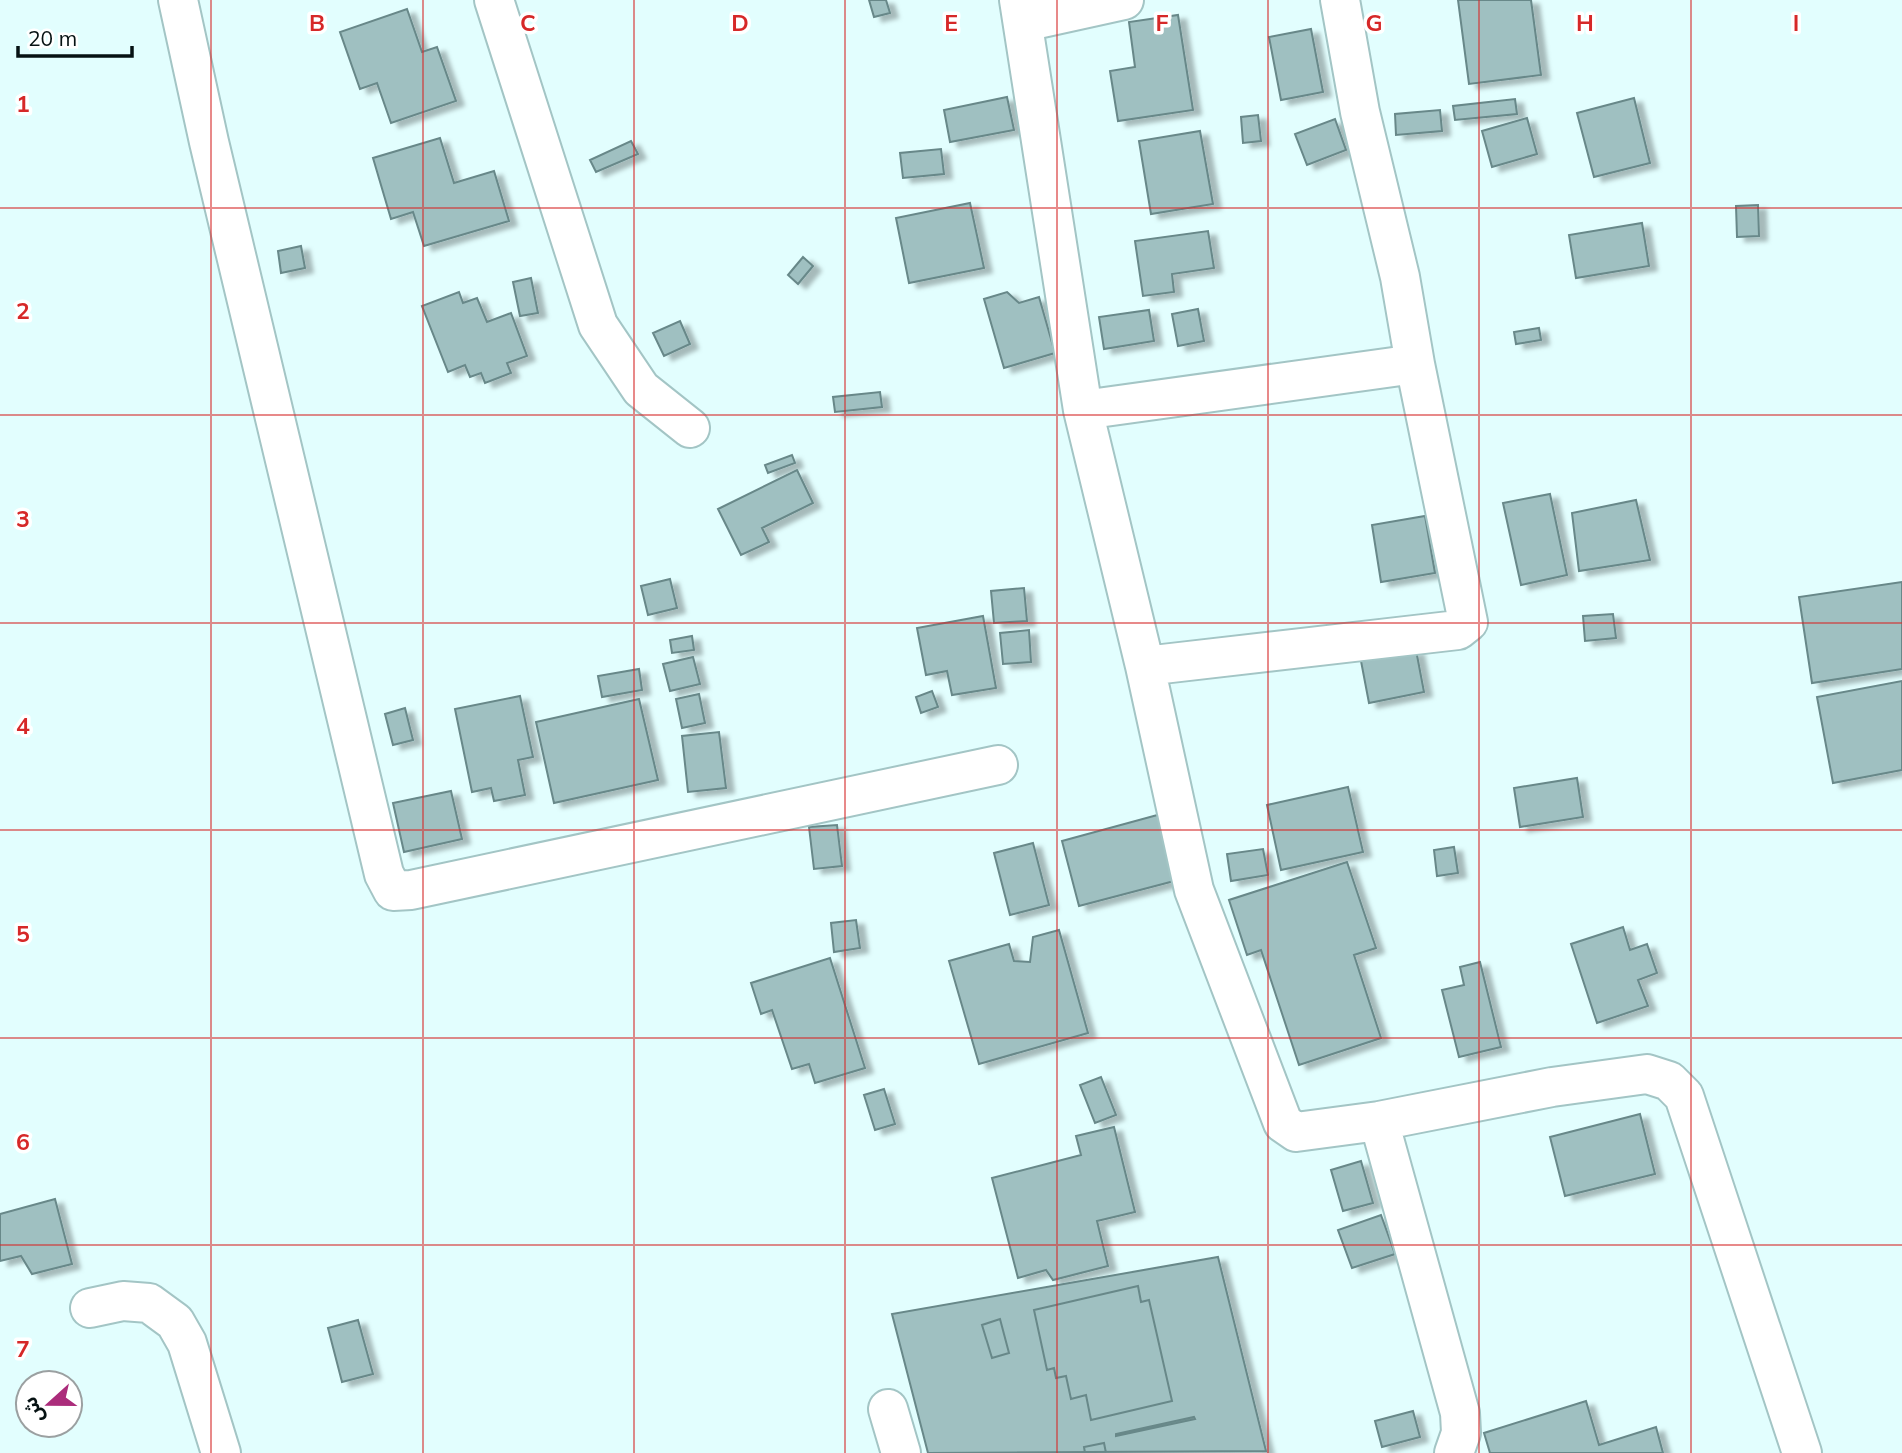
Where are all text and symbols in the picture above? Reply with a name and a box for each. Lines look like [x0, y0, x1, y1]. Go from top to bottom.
text: B [309, 8, 325, 37]
text: C [520, 8, 536, 37]
text: D [731, 8, 749, 37]
text: E [944, 8, 958, 37]
text: F [1155, 8, 1169, 37]
text: G [1365, 8, 1383, 37]
text: H [1576, 8, 1594, 37]
text: I [1793, 8, 1799, 37]
scale bar [18, 14, 131, 58]
text: 20 m [28, 25, 77, 51]
text: 1 [16, 89, 30, 118]
text: 2 [16, 296, 30, 325]
text: 3 [16, 504, 30, 533]
text: 4 [16, 711, 30, 740]
text: 5 [16, 919, 30, 948]
text: 6 [16, 1127, 30, 1156]
text: 7 [16, 1334, 30, 1363]
north arrow [14, 1369, 84, 1439]
text: ش [17, 1394, 49, 1427]

